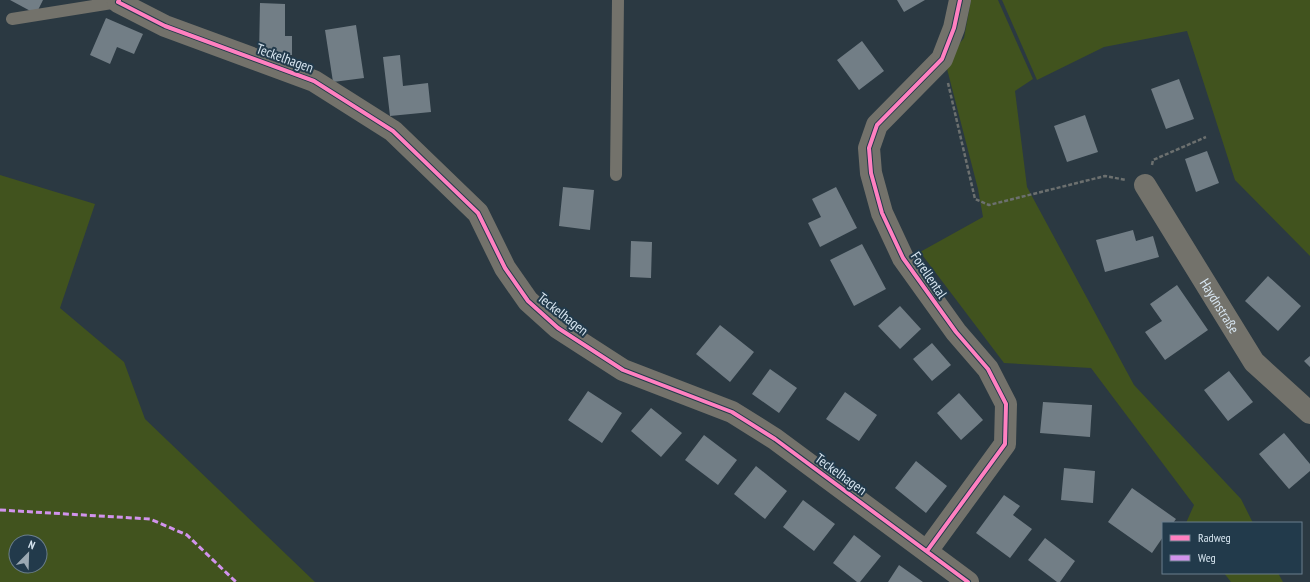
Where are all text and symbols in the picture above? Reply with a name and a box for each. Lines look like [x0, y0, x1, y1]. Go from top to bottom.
street label: Teckelhagen [254, 39, 316, 77]
street label: Forellental [907, 248, 952, 302]
street label: Haydnstraße [1196, 275, 1243, 337]
street label: Teckelhagen [534, 289, 592, 339]
street label: Teckelhagen [812, 449, 870, 499]
legend [1162, 522, 1302, 574]
text: Radweg [1198, 530, 1231, 545]
north arrow [8, 534, 48, 574]
text: N [26, 537, 37, 552]
text: Weg [1198, 550, 1216, 565]

